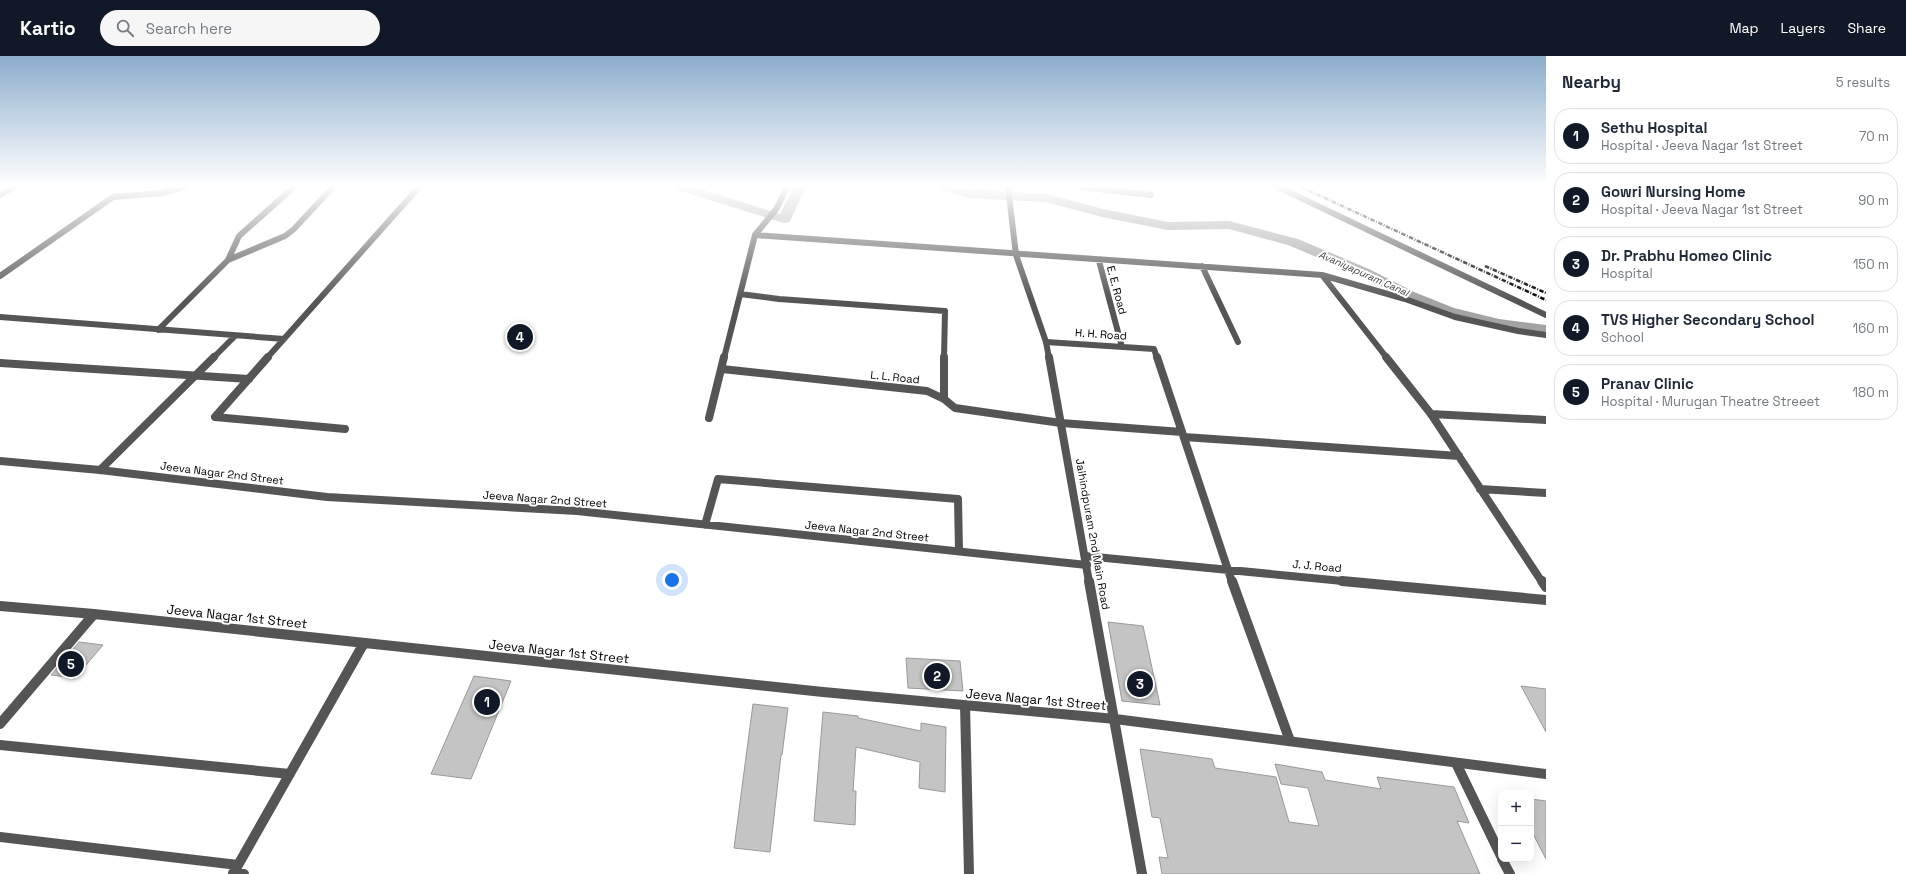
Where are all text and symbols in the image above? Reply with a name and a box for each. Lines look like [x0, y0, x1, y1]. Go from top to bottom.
search box [100, 10, 380, 46]
text: Kartio [20, 16, 76, 41]
icon: search [114, 17, 136, 39]
text: Search here [146, 19, 232, 38]
text: Map [1729, 19, 1759, 37]
text: Layers [1781, 19, 1825, 37]
text: Share [1847, 19, 1886, 37]
text: Nearby [1562, 71, 1621, 93]
text: 5 results [1836, 74, 1890, 91]
text: Sethu Hospital [1601, 118, 1707, 137]
text: 1 [1573, 128, 1579, 145]
text: 70 m [1859, 128, 1889, 145]
text: Hospital · Jeeva Nagar 1st Street [1601, 137, 1803, 154]
text: Gowri Nursing Home [1601, 182, 1746, 201]
text: 2 [1572, 192, 1580, 209]
text: 90 m [1858, 192, 1889, 209]
text: Hospital · Jeeva Nagar 1st Street [1601, 201, 1803, 218]
text: Dr. Prabhu Homeo Clinic [1601, 246, 1772, 265]
water label: Avaniyapuram Canal [1317, 248, 1412, 300]
text: 3 [1572, 256, 1580, 273]
text: 150 m [1853, 256, 1889, 273]
street label: E. E. Road [1104, 264, 1130, 316]
text: Hospital [1601, 265, 1653, 282]
text: TVS Higher Secondary School [1601, 310, 1815, 329]
text: 4 [1572, 320, 1580, 337]
text: 160 m [1853, 320, 1889, 337]
pin: 4 [507, 322, 533, 352]
street label: H. H. Road [1075, 325, 1127, 343]
text: School [1601, 329, 1644, 346]
street label: L. L. Road [870, 367, 920, 387]
text: Pranav Clinic [1601, 374, 1694, 393]
text: 5 [1572, 384, 1580, 401]
text: 180 m [1853, 384, 1889, 401]
text: Hospital · Murugan Theatre Streeet [1601, 393, 1820, 410]
street label: Jaihindpuram 2nd Main Road [1073, 457, 1113, 611]
street label: Jeeva Nagar 2nd Street [159, 458, 285, 488]
street label: Jeeva Nagar 2nd Street [482, 488, 608, 510]
street label: Jeeva Nagar 2nd Street [804, 518, 930, 544]
street label: J. J. Road [1292, 557, 1342, 575]
your location [662, 570, 682, 590]
street label: Jeeva Nagar 1st Street [166, 601, 308, 632]
street label: Jeeva Nagar 1st Street [488, 636, 630, 667]
pin: 5 [58, 649, 84, 679]
pin: 2 [924, 661, 950, 691]
pin: 3 [1127, 669, 1153, 699]
street label: Jeeva Nagar 1st Street [965, 685, 1107, 714]
pin: 1 [474, 687, 500, 717]
map controls [1498, 790, 1534, 862]
button: + [1498, 790, 1534, 826]
button: − [1498, 826, 1534, 862]

